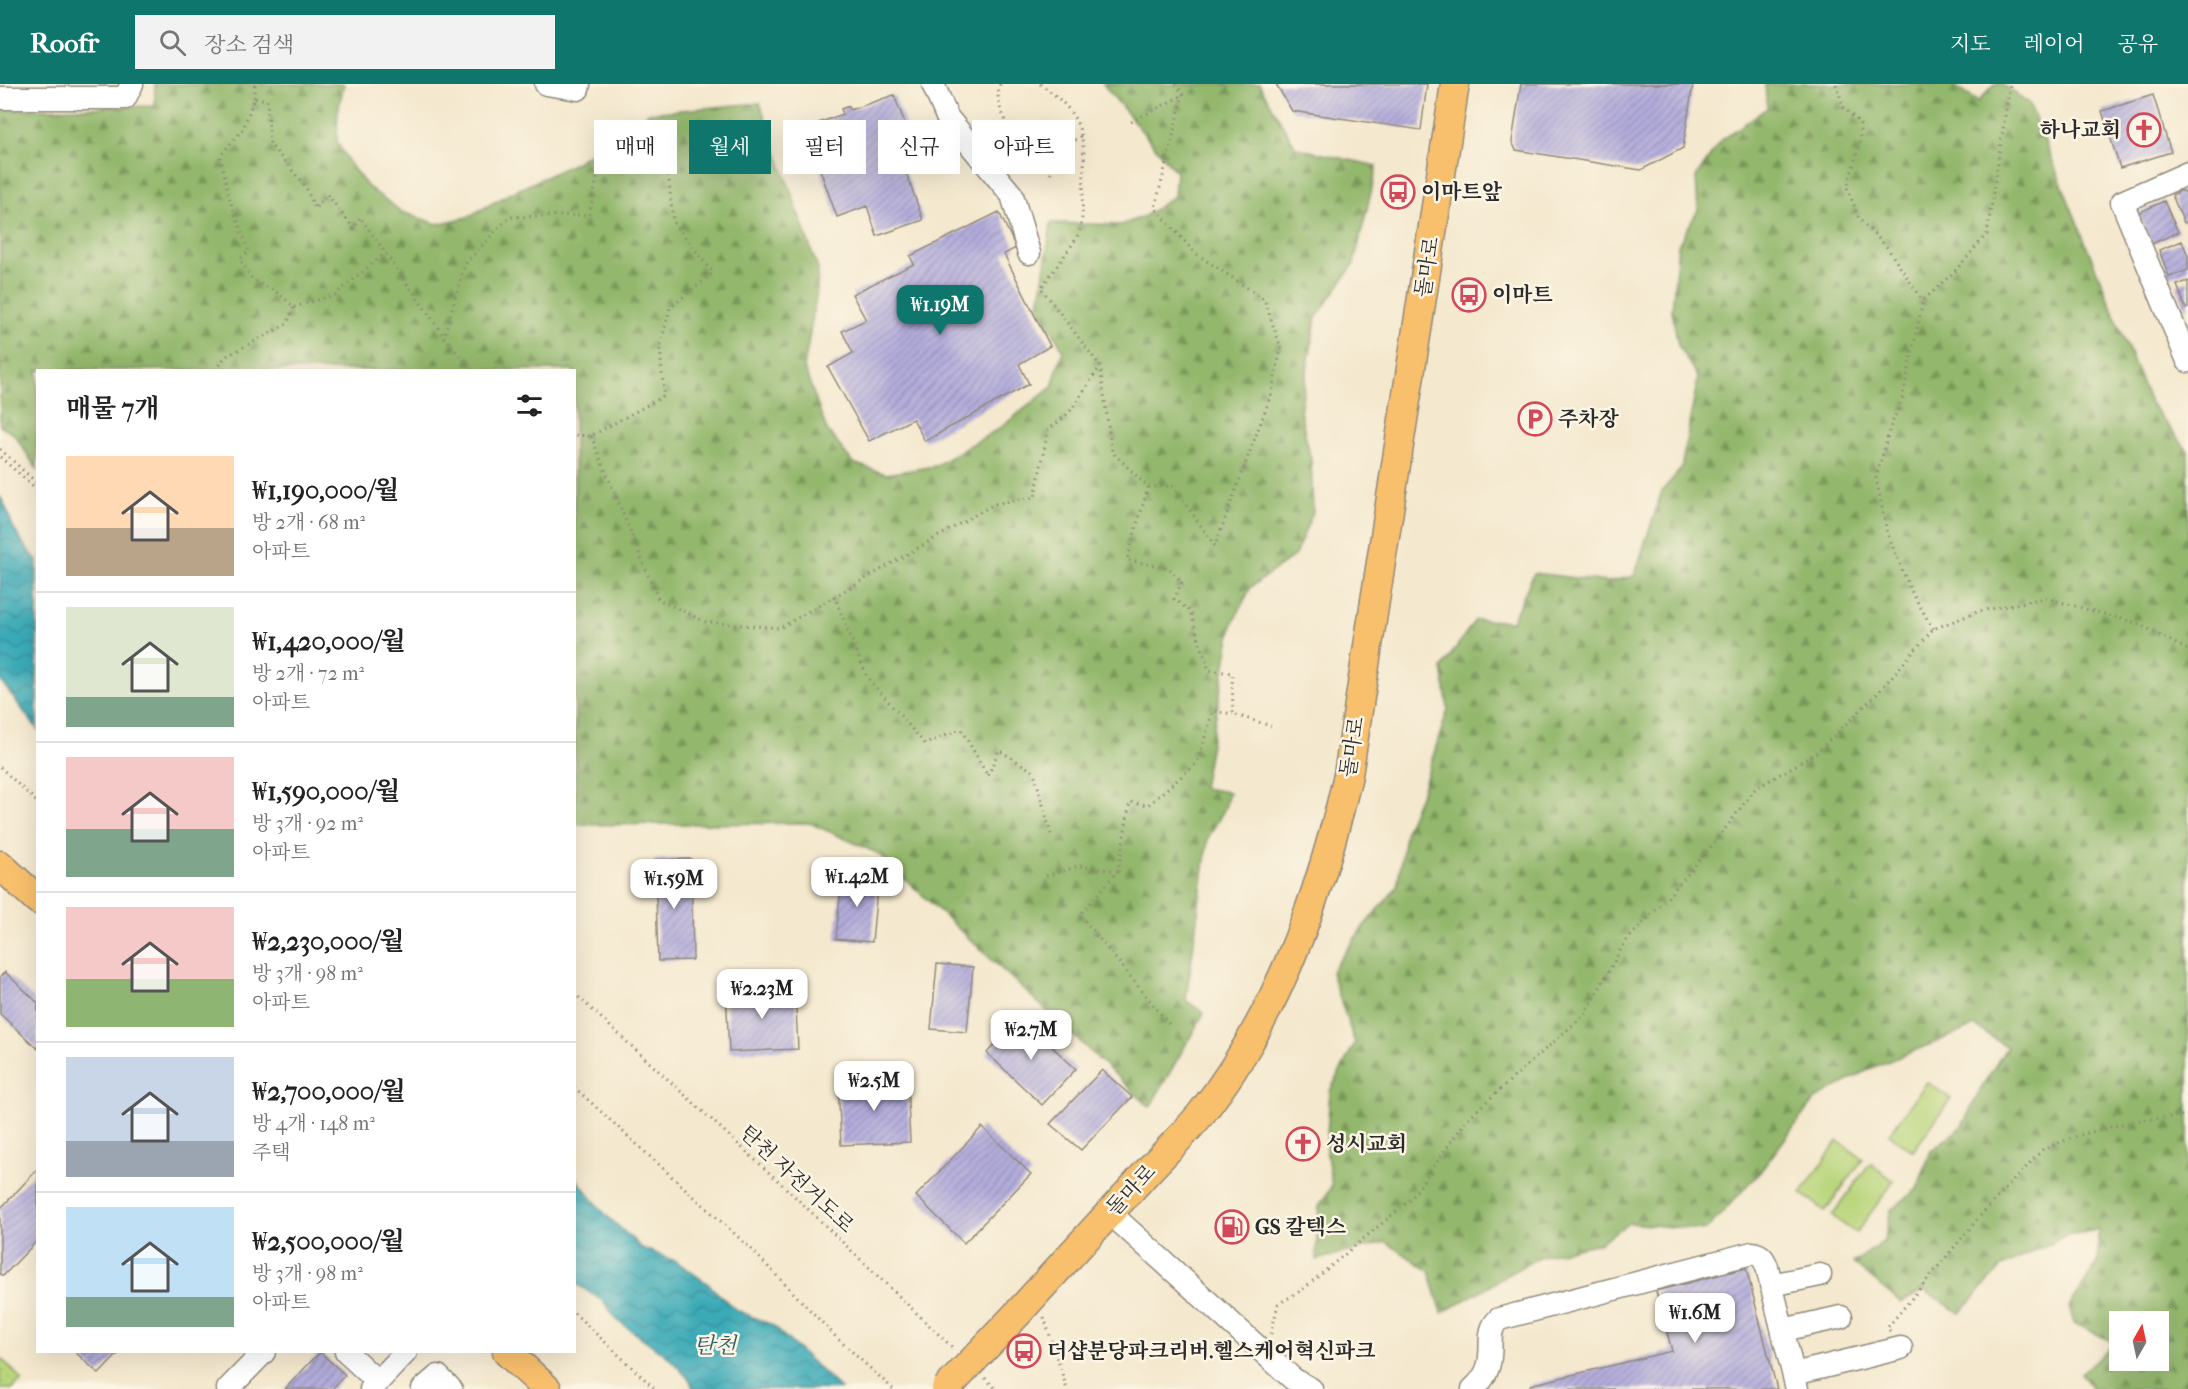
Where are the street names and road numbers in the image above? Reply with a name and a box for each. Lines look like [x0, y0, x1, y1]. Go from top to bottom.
street label: 돌마로 [1410, 235, 1444, 299]
street label: 돌마로 [1335, 715, 1369, 779]
street label: 탄천 자전거도로 [735, 1120, 859, 1238]
street label: 돌마로 [1101, 1160, 1161, 1220]

